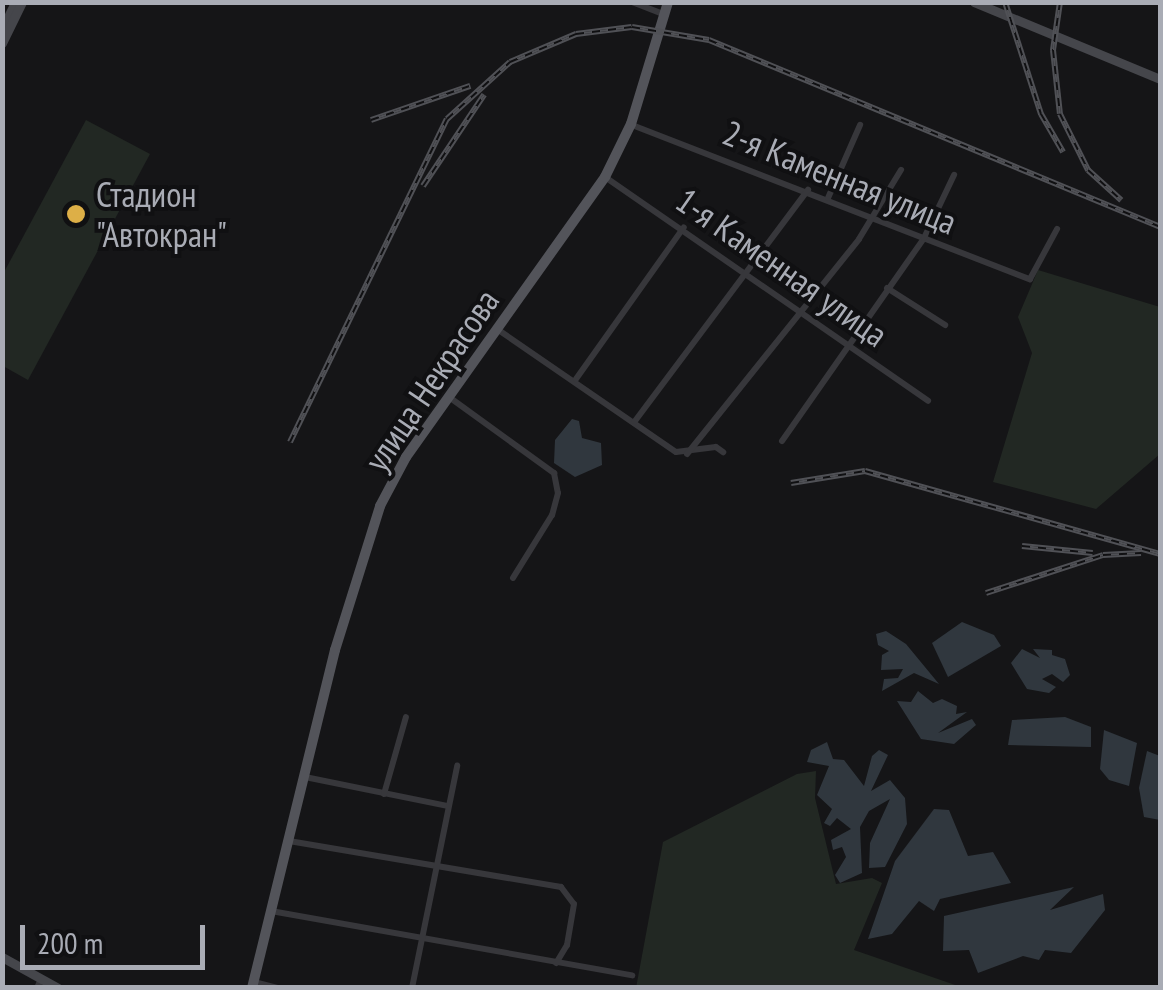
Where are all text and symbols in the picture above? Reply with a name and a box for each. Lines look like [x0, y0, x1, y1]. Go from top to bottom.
street label: 2-я Каменная улица [717, 111, 963, 243]
place label: Стадион "Автокран" [96, 173, 227, 255]
street label: 1-я Каменная улица [668, 179, 896, 355]
marker: Стадион "Автокран" [65, 203, 87, 225]
street label: улица Некрасова [355, 281, 507, 479]
scale bar [25, 905, 210, 967]
text: 200 m [37, 923, 103, 962]

